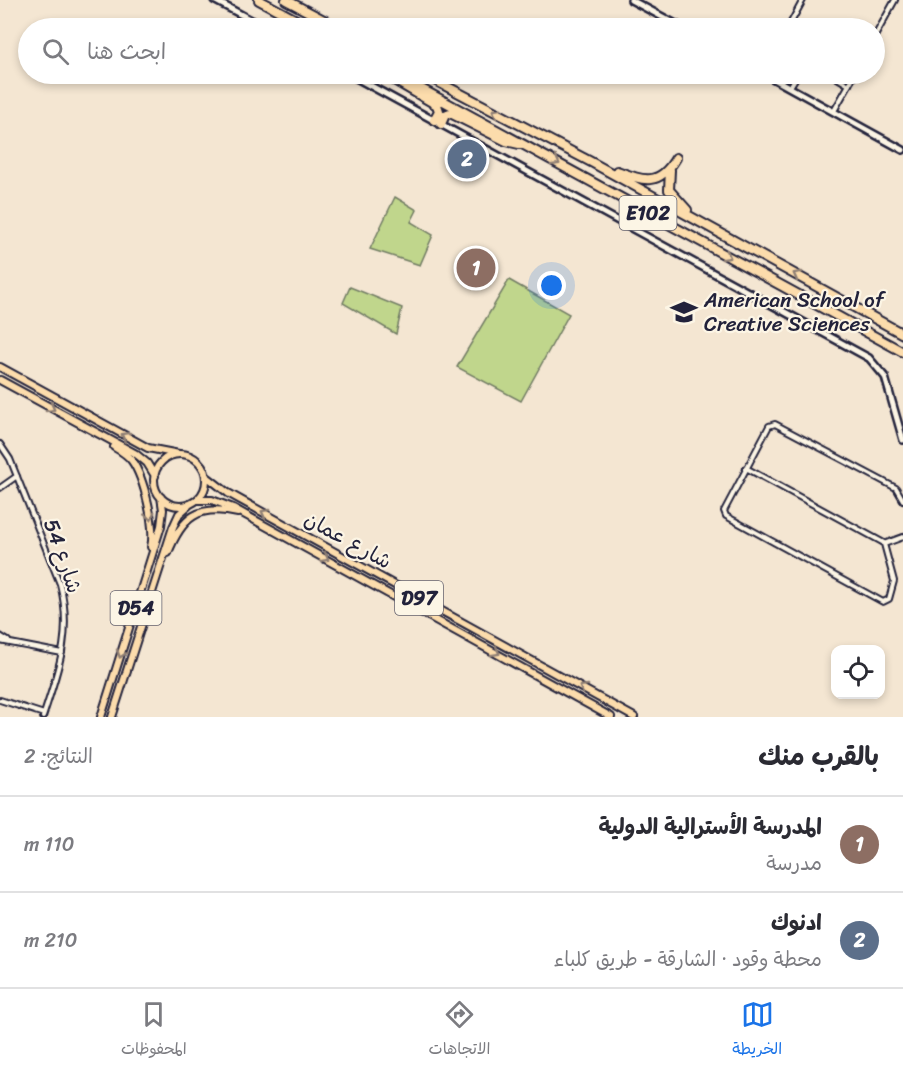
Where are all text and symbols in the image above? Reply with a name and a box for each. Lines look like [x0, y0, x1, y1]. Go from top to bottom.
search box [18, 18, 885, 84]
text: ابحث هنا [87, 32, 166, 71]
icon: search [39, 35, 72, 68]
one-way arrow [492, 108, 503, 119]
pin: 2 [448, 136, 486, 182]
one-way arrow [550, 155, 560, 166]
road number: E102 [620, 196, 676, 230]
pin: 1 [456, 246, 496, 290]
one-way arrow [721, 249, 731, 260]
your location [537, 271, 566, 300]
one-way arrow [793, 271, 803, 282]
place label: American School of Creative Sciences [703, 281, 887, 343]
school or university icon: American School of Creative Sciences [669, 297, 699, 327]
one-way arrow [45, 401, 55, 412]
one-way arrow [121, 431, 131, 443]
street label: شارع عمان [297, 500, 399, 580]
one-way arrow [261, 509, 271, 520]
one-way arrow [143, 510, 155, 521]
street label: شارع 54 [33, 513, 93, 599]
one-way arrow [319, 551, 329, 562]
road number: D97 [395, 581, 443, 615]
road number: D54 [110, 591, 162, 625]
one-way arrow [490, 645, 500, 656]
map controls [831, 645, 885, 699]
button: locate [831, 645, 885, 699]
one-way arrow [116, 648, 128, 659]
one-way arrow [579, 684, 589, 696]
text: بالقرب منك [758, 733, 879, 779]
text: النتائج: 2 [24, 739, 93, 774]
text: المدرسة الأسترالية الدولية [598, 807, 822, 846]
text: 110 m [24, 827, 74, 862]
text: 1 [855, 827, 864, 862]
text: مدرسة [766, 846, 822, 881]
text: ادنوك [771, 903, 822, 942]
text: 210 m [24, 923, 77, 958]
text: 2 [854, 923, 865, 958]
text: محطة وقود · الشارقة - طريق كلباء [554, 942, 822, 977]
tab: المحفوظات [121, 998, 187, 1063]
tab: الاتجاهات [429, 998, 490, 1063]
tab: الخريطة [732, 998, 782, 1063]

